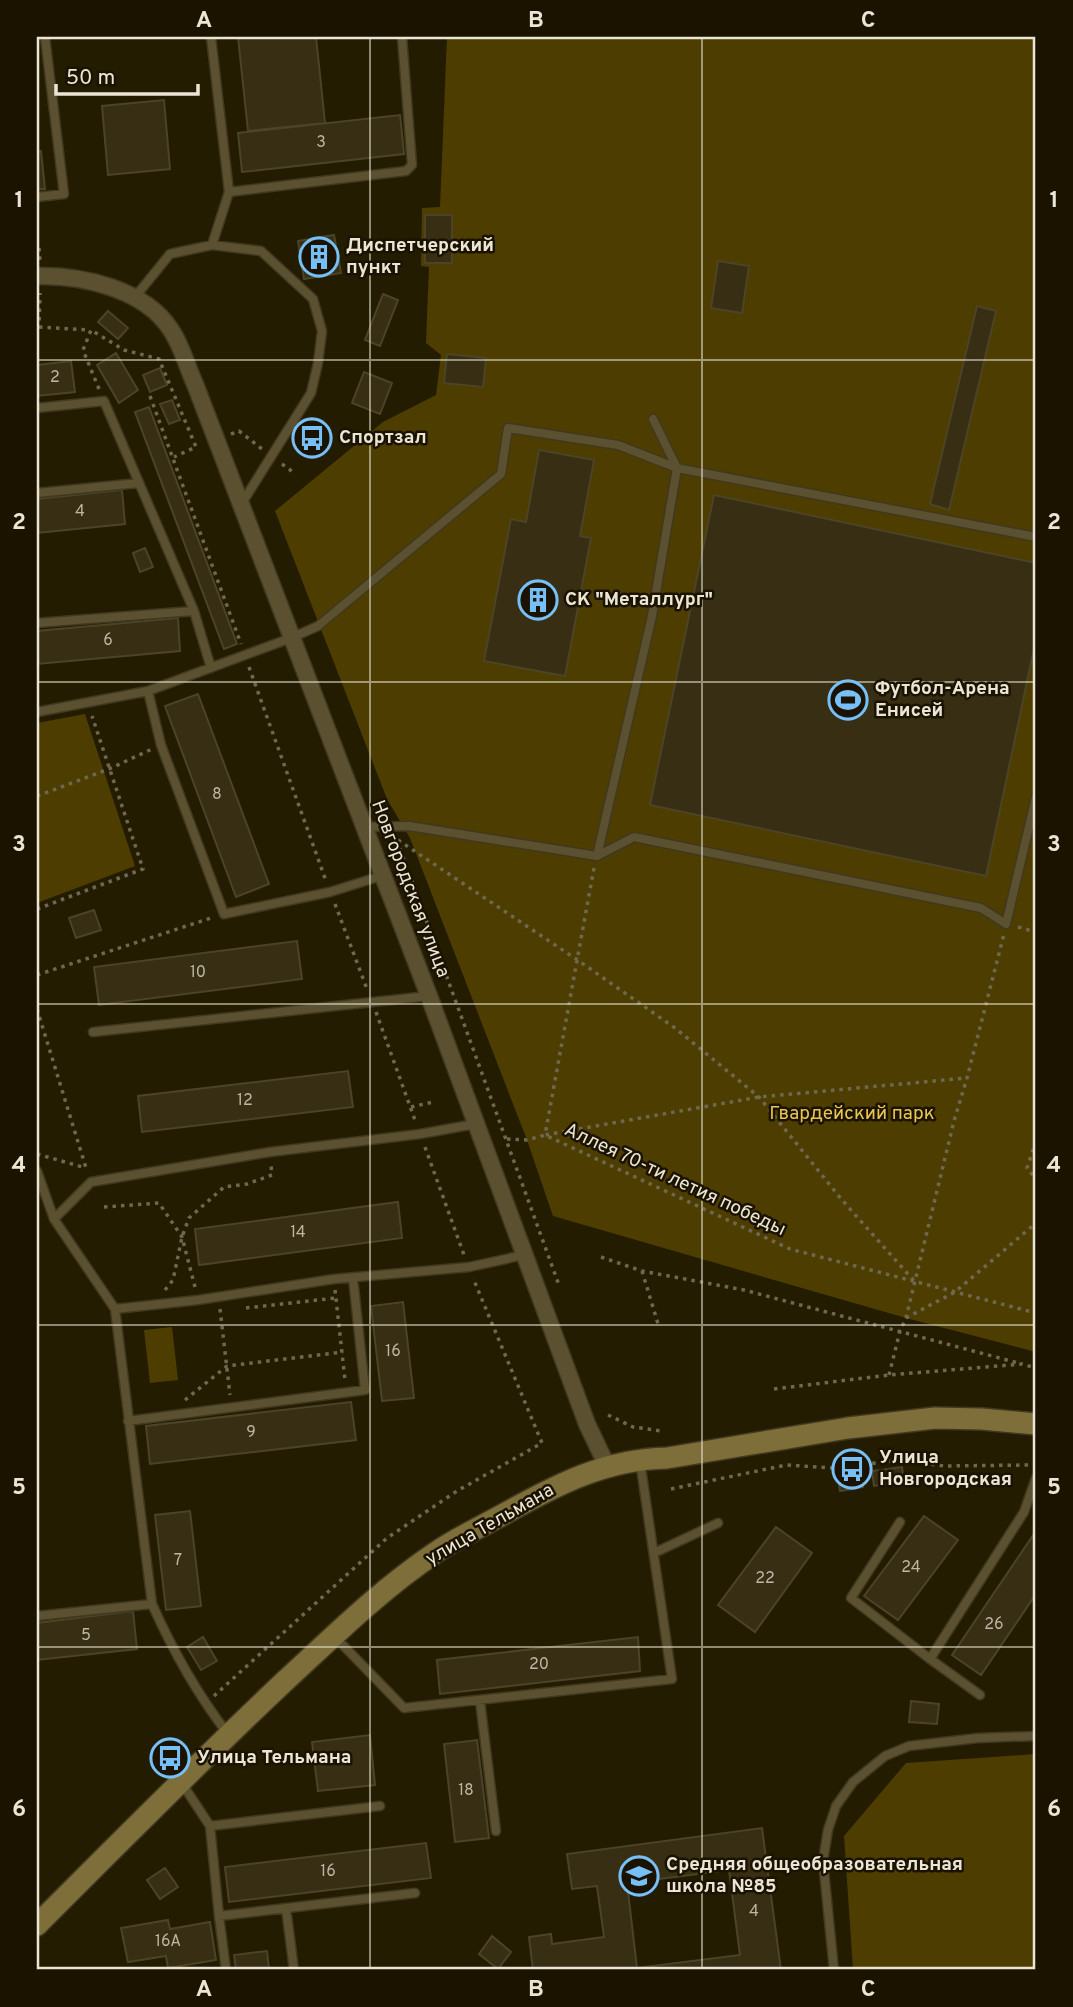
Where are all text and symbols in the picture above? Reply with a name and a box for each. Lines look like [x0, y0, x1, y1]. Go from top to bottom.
text: A [196, 7, 212, 36]
text: B [528, 7, 544, 36]
text: C [861, 7, 875, 36]
scale bar [56, 52, 198, 96]
text: 50 m [66, 65, 115, 92]
house number: 3 [316, 133, 326, 153]
text: 1 [14, 187, 24, 216]
text: 1 [1049, 187, 1059, 216]
place label: Диспетчерский пункт [346, 234, 494, 280]
building icon: Диспетчерский пункт [298, 236, 340, 278]
house number: 2 [50, 368, 60, 388]
bus stop icon: Спортзал [291, 417, 333, 459]
place label: Спортзал [339, 426, 427, 450]
house number: 4 [75, 502, 85, 522]
text: 2 [12, 509, 26, 538]
text: 2 [1047, 509, 1061, 538]
building icon: СК "Металлург" [517, 579, 559, 621]
place label: СК "Металлург" [565, 588, 713, 612]
house number: 6 [103, 631, 113, 651]
place label: Футбол-Арена Енисей [875, 677, 1010, 723]
sports icon: Футбол-Арена Енисей [827, 679, 869, 721]
house number: 8 [212, 785, 222, 805]
street label: Новгородская улица [365, 797, 455, 981]
text: 3 [12, 831, 26, 860]
text: 3 [1047, 831, 1061, 860]
house number: 10 [190, 963, 206, 983]
house number: 12 [237, 1091, 253, 1111]
park label: Гвардейский парк [769, 1102, 935, 1126]
street label: Аллея 70-ти летия победы [560, 1118, 790, 1242]
text: 4 [12, 1152, 26, 1181]
text: 4 [1047, 1152, 1061, 1181]
house number: 14 [290, 1223, 306, 1243]
house number: 16 [385, 1342, 401, 1362]
house number: 9 [246, 1423, 256, 1443]
place label: Улица Новгородская [879, 1446, 1012, 1492]
bus stop icon: Улица Новгородская [831, 1448, 873, 1490]
text: 5 [12, 1474, 26, 1503]
text: 5 [1047, 1474, 1061, 1503]
street label: улица Тельмана [422, 1479, 558, 1571]
house number: 7 [174, 1551, 182, 1571]
house number: 24 [901, 1558, 921, 1578]
house number: 22 [755, 1569, 775, 1589]
house number: 26 [984, 1615, 1004, 1635]
house number: 5 [81, 1626, 91, 1646]
house number: 20 [529, 1655, 549, 1675]
bus stop icon: Улица Тельмана [149, 1737, 191, 1779]
place label: Улица Тельмана [197, 1746, 351, 1770]
house number: 18 [458, 1781, 474, 1801]
text: 6 [12, 1796, 26, 1825]
text: 6 [1047, 1796, 1061, 1825]
place label: Средняя общеобразовательная школа №85 [666, 1853, 963, 1899]
school or university icon: Средняя общеобразовательная школа №85 [618, 1855, 660, 1897]
house number: 16 [320, 1862, 336, 1882]
house number: 4 [749, 1902, 759, 1922]
house number: 16А [155, 1932, 181, 1952]
text: A [196, 1976, 212, 2005]
text: B [528, 1976, 544, 2005]
text: C [861, 1976, 875, 2005]

